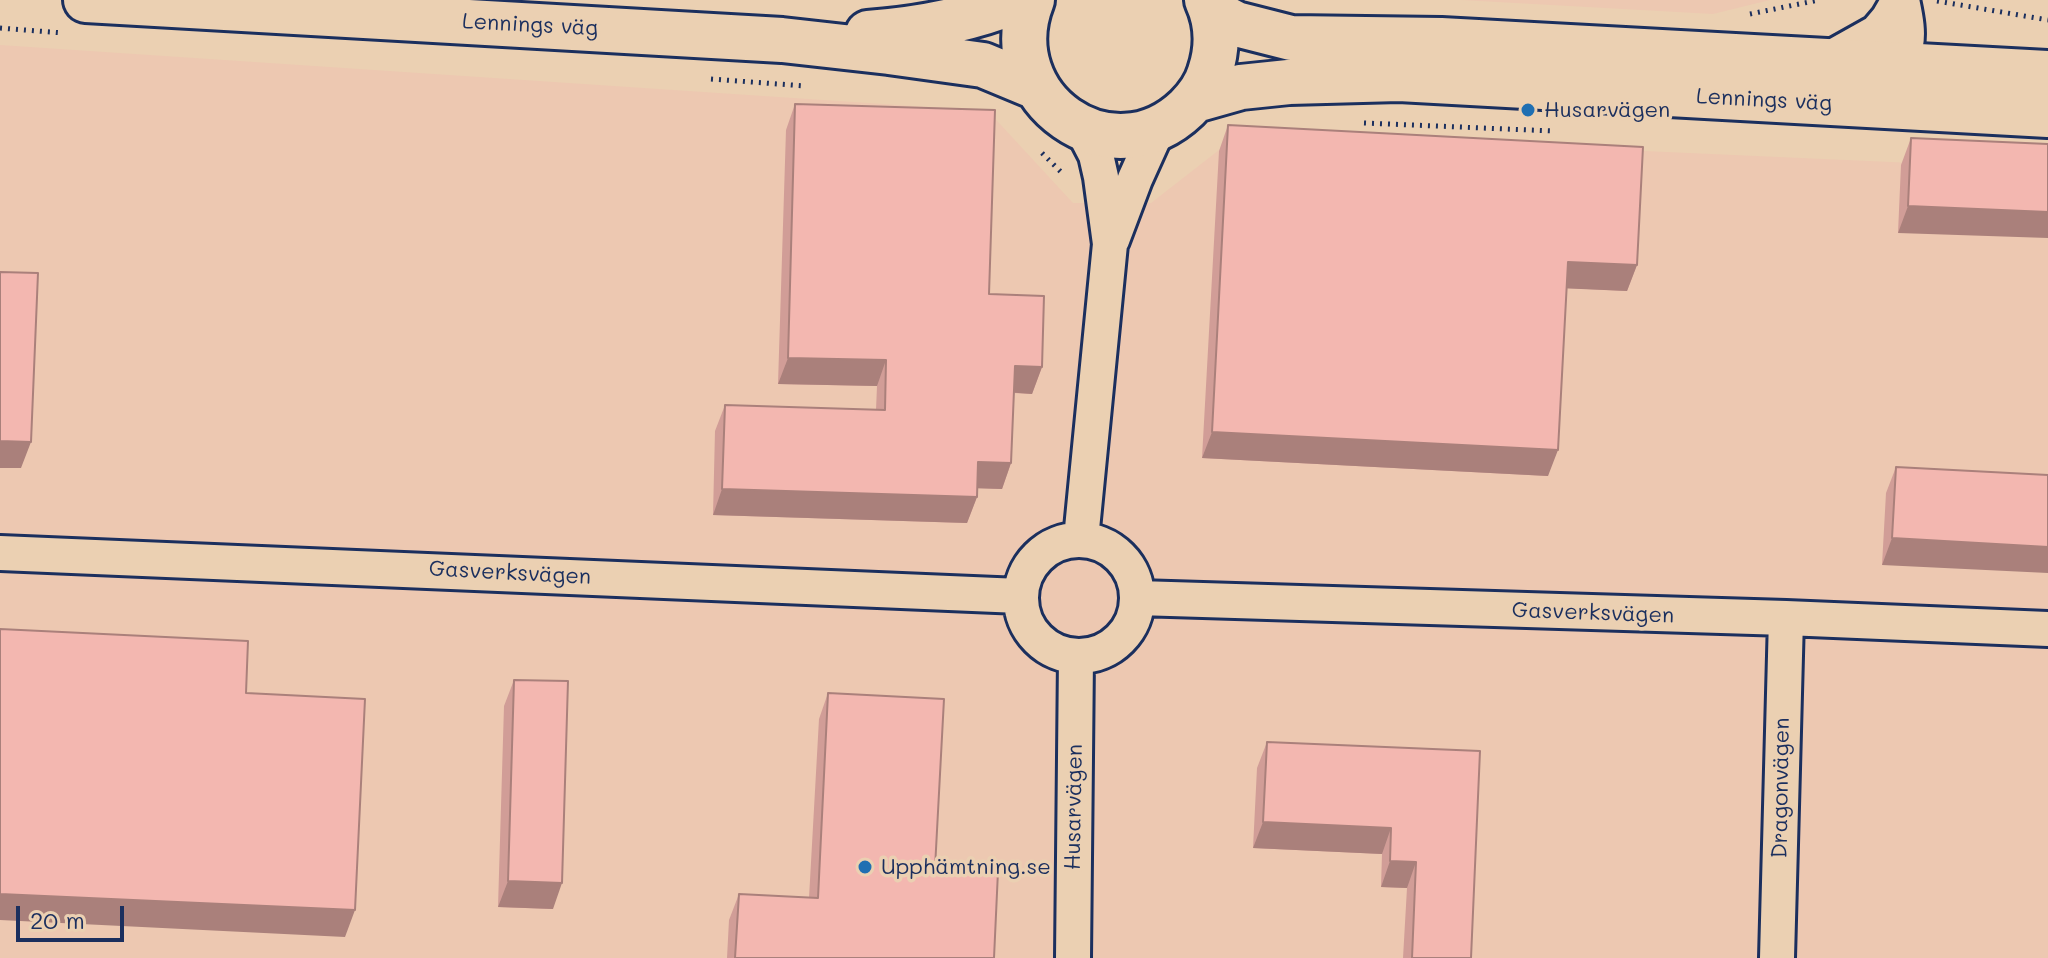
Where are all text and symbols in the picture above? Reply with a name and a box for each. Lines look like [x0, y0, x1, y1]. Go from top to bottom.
street label: Lennings väg [461, 8, 599, 42]
street label: Lennings väg [1695, 83, 1833, 117]
place label: Husarvägen [1544, 97, 1670, 123]
marker: Husarvägen [1519, 101, 1537, 119]
street label: Gasverksvägen [428, 556, 592, 590]
street label: Gasverksvägen [1511, 597, 1675, 629]
street label: Dragonvägen [1767, 717, 1795, 859]
street label: Husarvägen [1060, 744, 1088, 870]
place label: Upphämtning.se [881, 854, 1051, 880]
marker: Upphämtning.se [856, 858, 874, 876]
scale bar [20, 890, 128, 940]
text: 20 m [30, 904, 85, 935]

